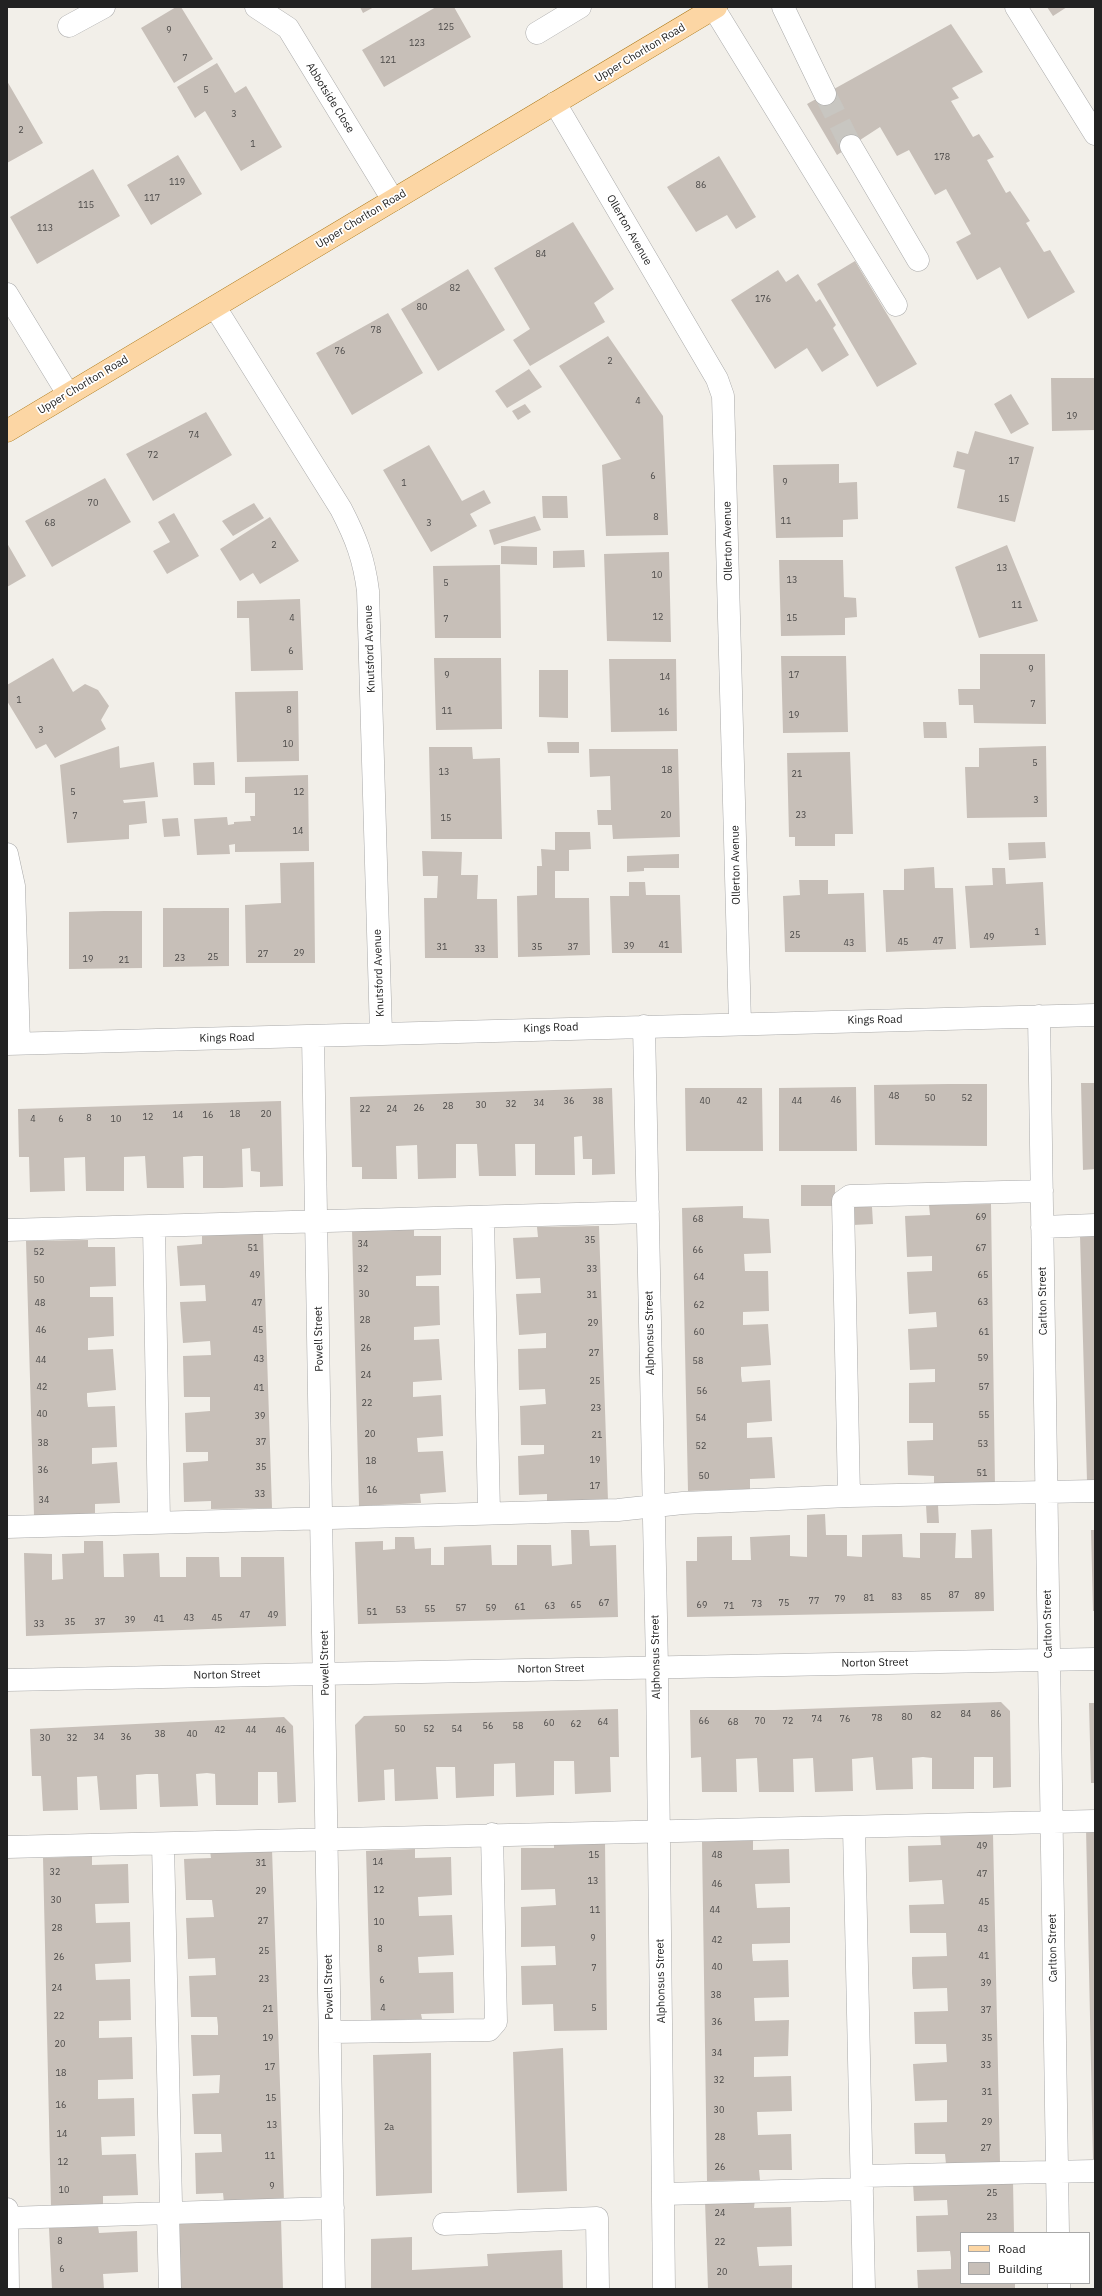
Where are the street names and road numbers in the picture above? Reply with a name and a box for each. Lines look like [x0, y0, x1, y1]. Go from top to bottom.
street label: Upper Chorlton Road [592, 21, 688, 85]
street label: Abbotside Close [303, 60, 357, 136]
street label: Upper Chorlton Road [313, 187, 409, 251]
street label: Ollerton Avenue [603, 192, 655, 268]
street label: Upper Chorlton Road [35, 353, 131, 417]
street label: Ollerton Avenue [721, 501, 735, 581]
street label: Knutsford Avenue [362, 605, 378, 693]
street label: Ollerton Avenue [729, 825, 743, 905]
street label: Knutsford Avenue [371, 929, 387, 1017]
street label: Kings Road [847, 1013, 903, 1027]
street label: Kings Road [523, 1020, 579, 1036]
street label: Kings Road [199, 1031, 255, 1045]
street label: Carlton Street [1036, 1267, 1050, 1335]
street label: Alphonsus Street [643, 1290, 657, 1376]
street label: Powell Street [312, 1306, 326, 1372]
street label: Carlton Street [1041, 1590, 1055, 1658]
street label: Alphonsus Street [649, 1614, 663, 1700]
street label: Powell Street [318, 1630, 332, 1696]
street label: Norton Street [841, 1656, 909, 1670]
street label: Norton Street [517, 1662, 585, 1676]
street label: Norton Street [193, 1668, 261, 1682]
street label: Carlton Street [1046, 1914, 1060, 1982]
street label: Alphonsus Street [654, 1938, 668, 2024]
street label: Powell Street [322, 1954, 336, 2020]

